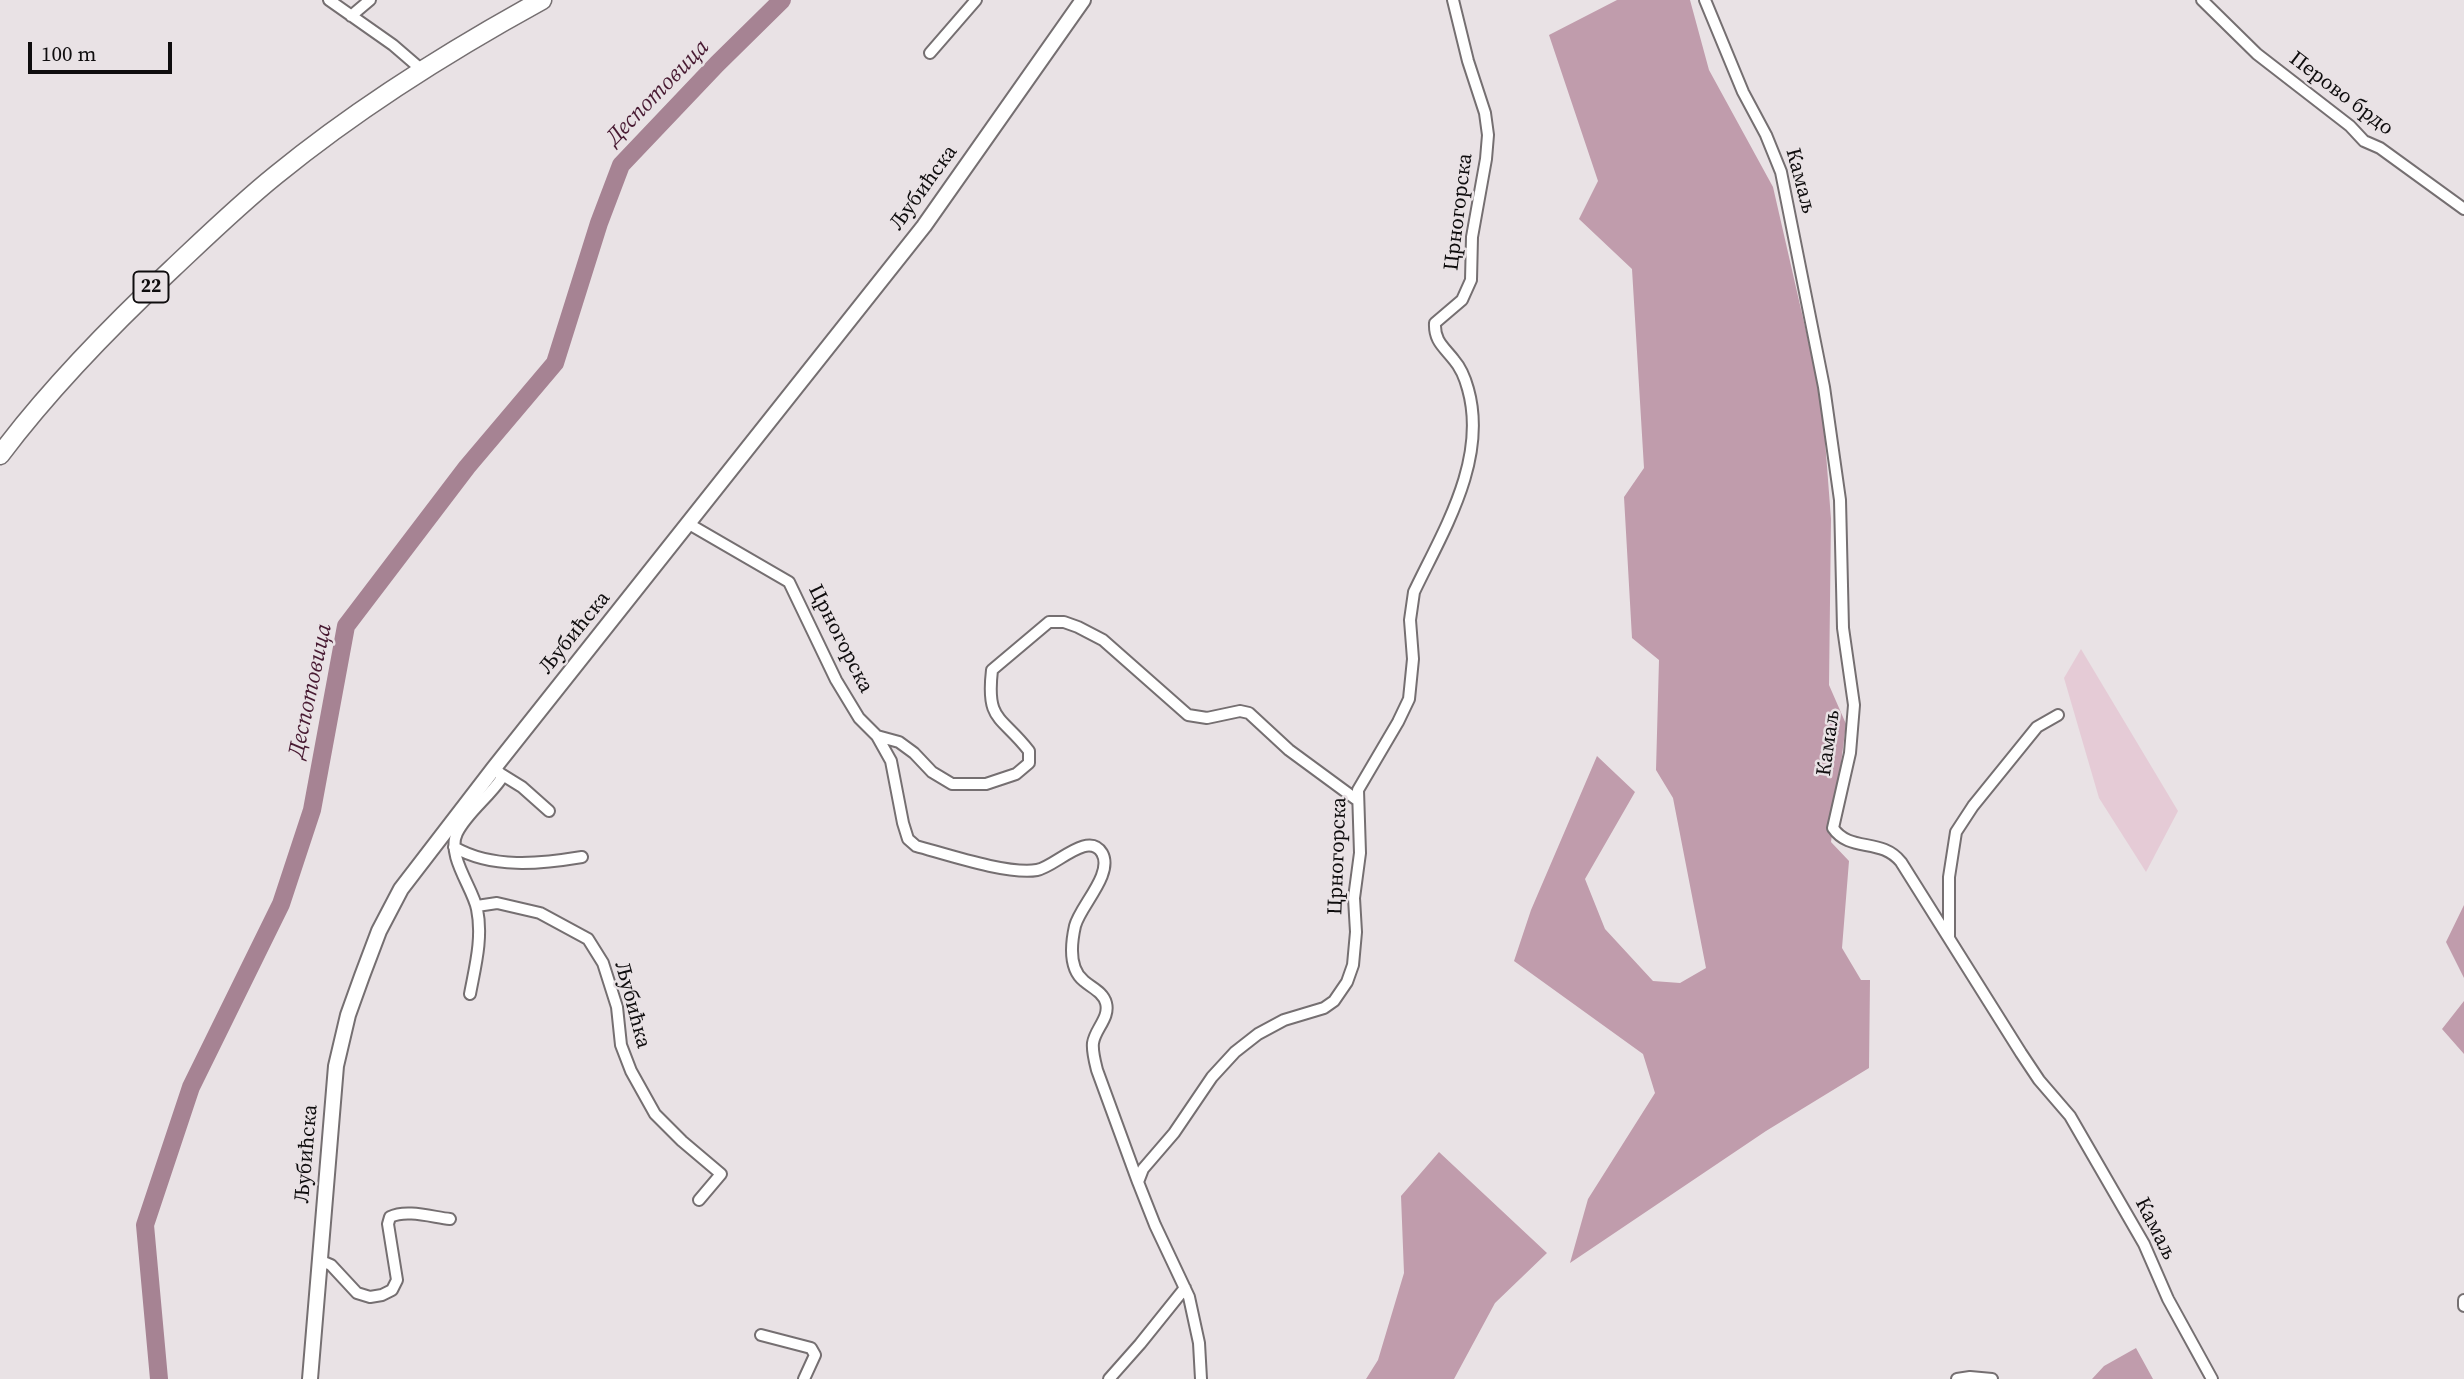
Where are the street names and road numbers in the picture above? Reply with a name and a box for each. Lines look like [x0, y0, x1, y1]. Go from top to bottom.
street label: Перово брдо [2284, 47, 2398, 141]
street label: Љубићска [885, 140, 963, 236]
street label: Камаљ [1779, 146, 1821, 216]
street label: Црногорска [1439, 152, 1479, 272]
road number: 22 [134, 272, 168, 302]
street label: Црногорска [802, 581, 878, 697]
street label: Љубићска [534, 587, 616, 679]
street label: Камаљ [1812, 708, 1846, 778]
street label: Црногорска [1323, 797, 1353, 915]
street label: Љубићка [608, 959, 656, 1051]
street label: Љубићска [290, 1104, 324, 1204]
street label: Камаљ [2129, 1194, 2181, 1264]

